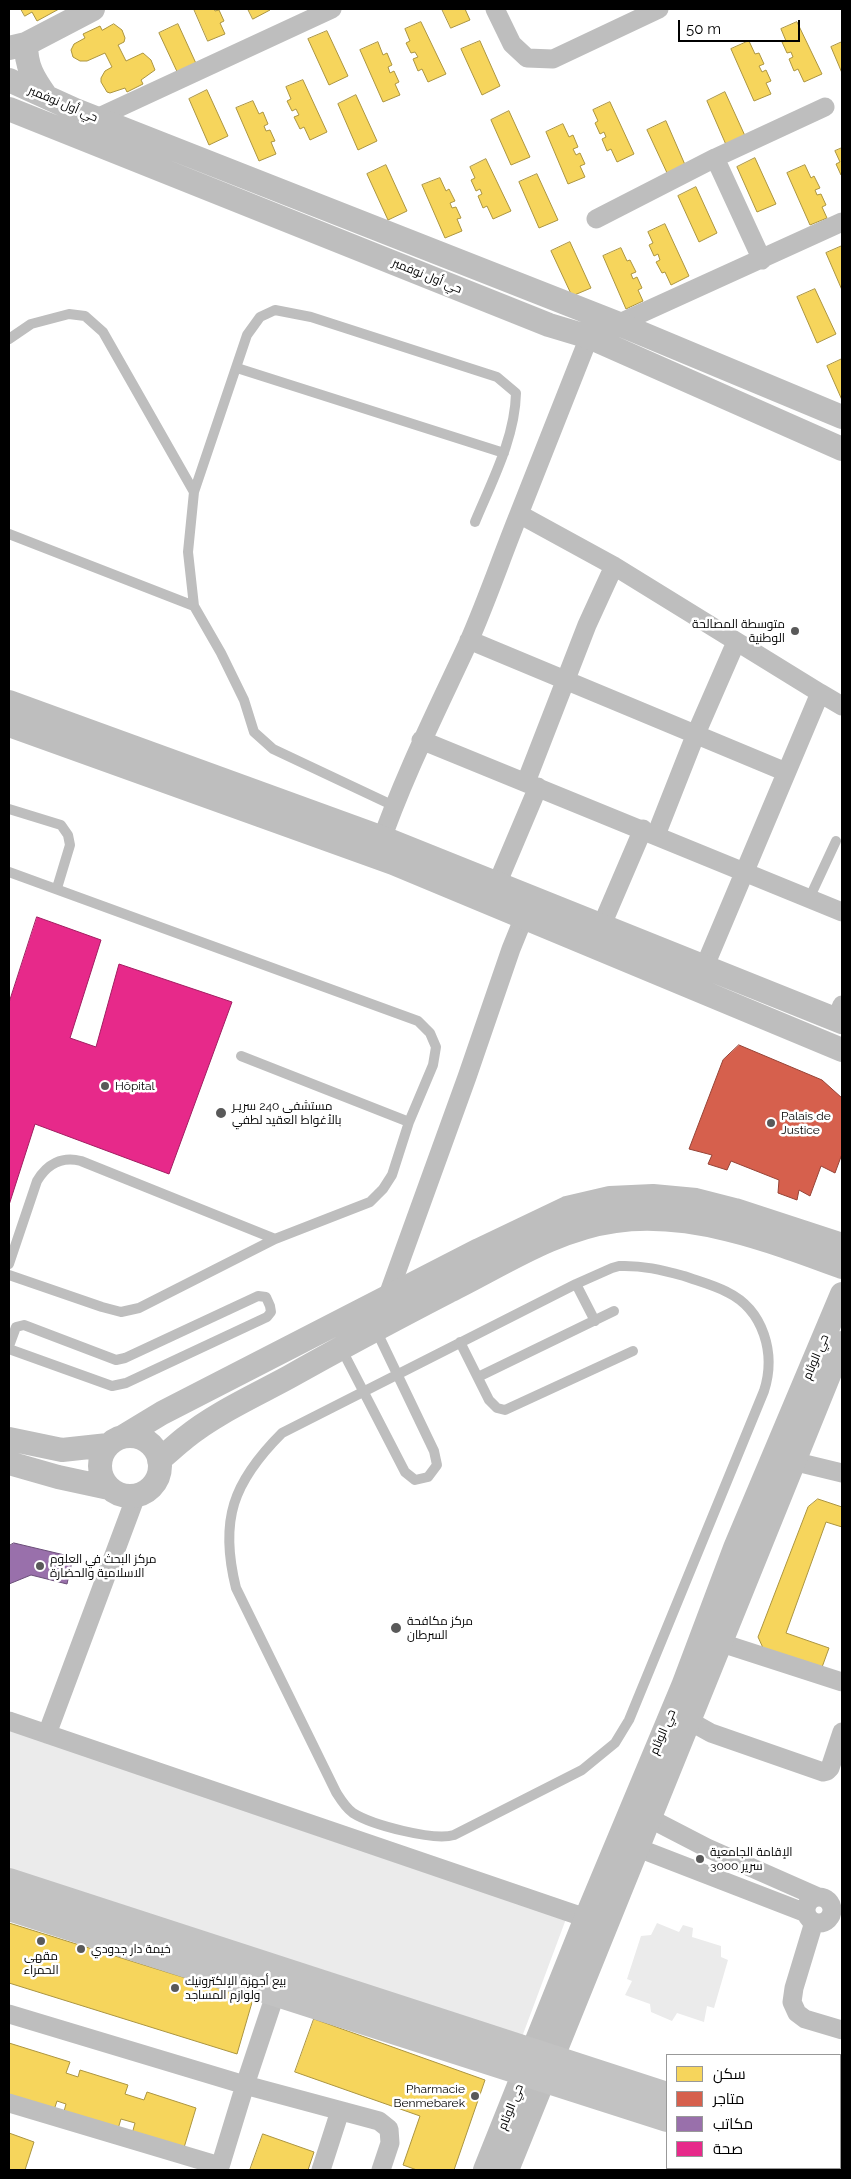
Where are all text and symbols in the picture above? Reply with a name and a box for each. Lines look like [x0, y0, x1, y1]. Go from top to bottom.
scale bar [681, 10, 804, 42]
text: 50 m [686, 20, 721, 38]
street label: حي أول نوفمبر [26, 83, 100, 125]
street label: حي أول نوفمبر [390, 256, 464, 296]
place label: متوسطة المصالحة الوطنية [692, 617, 785, 645]
marker: متوسطة المصالحة الوطنية [789, 625, 801, 637]
place label: Hôpital [115, 1079, 155, 1093]
marker: Hôpital [99, 1080, 111, 1092]
place label: مستشفى 240 سريـر بالأغواط العقيد لطفي [232, 1099, 341, 1127]
marker: مستشفى 240 سريـر بالأغواط العقيد لطفي [214, 1106, 228, 1120]
place label: Palais de Justice [781, 1109, 831, 1137]
marker: Palais de Justice [765, 1117, 777, 1129]
street label: حي الوئام [800, 1332, 832, 1382]
place label: مركز البحث في العلوم الاسلامية والحضارة [50, 1552, 156, 1580]
marker: مركز البحث في العلوم الاسلامية والحضارة [34, 1560, 46, 1572]
place label: مركز مكافحة السرطان [407, 1614, 473, 1642]
marker: مركز مكافحة السرطان [389, 1621, 403, 1635]
street label: حي الوئام [647, 1707, 679, 1757]
place label: الإقامة الجامعية 3000 سرير [710, 1845, 793, 1873]
marker: الإقامة الجامعية 3000 سرير [694, 1853, 706, 1865]
marker: مقهى الحمراء [35, 1935, 47, 1947]
place label: خيمة دار جدودي [91, 1942, 171, 1956]
marker: خيمة دار جدودي [75, 1943, 87, 1955]
place label: مقهى الحمراء [23, 1949, 59, 1977]
place label: بيع أجهزة الإلكترونيك ولوازم المساجد [185, 1974, 286, 2002]
marker: بيع أجهزة الإلكترونيك ولوازم المساجد [169, 1982, 181, 1994]
legend [666, 2054, 841, 2169]
text: سكن [713, 2065, 746, 2083]
place label: Pharmacie Benmebarek [394, 2082, 465, 2110]
street label: حي الوئام [495, 2082, 527, 2132]
marker: Pharmacie Benmebarek [469, 2090, 481, 2102]
text: متاجر [713, 2090, 744, 2108]
text: مكاتب [713, 2115, 753, 2133]
text: صحة [713, 2140, 743, 2158]

